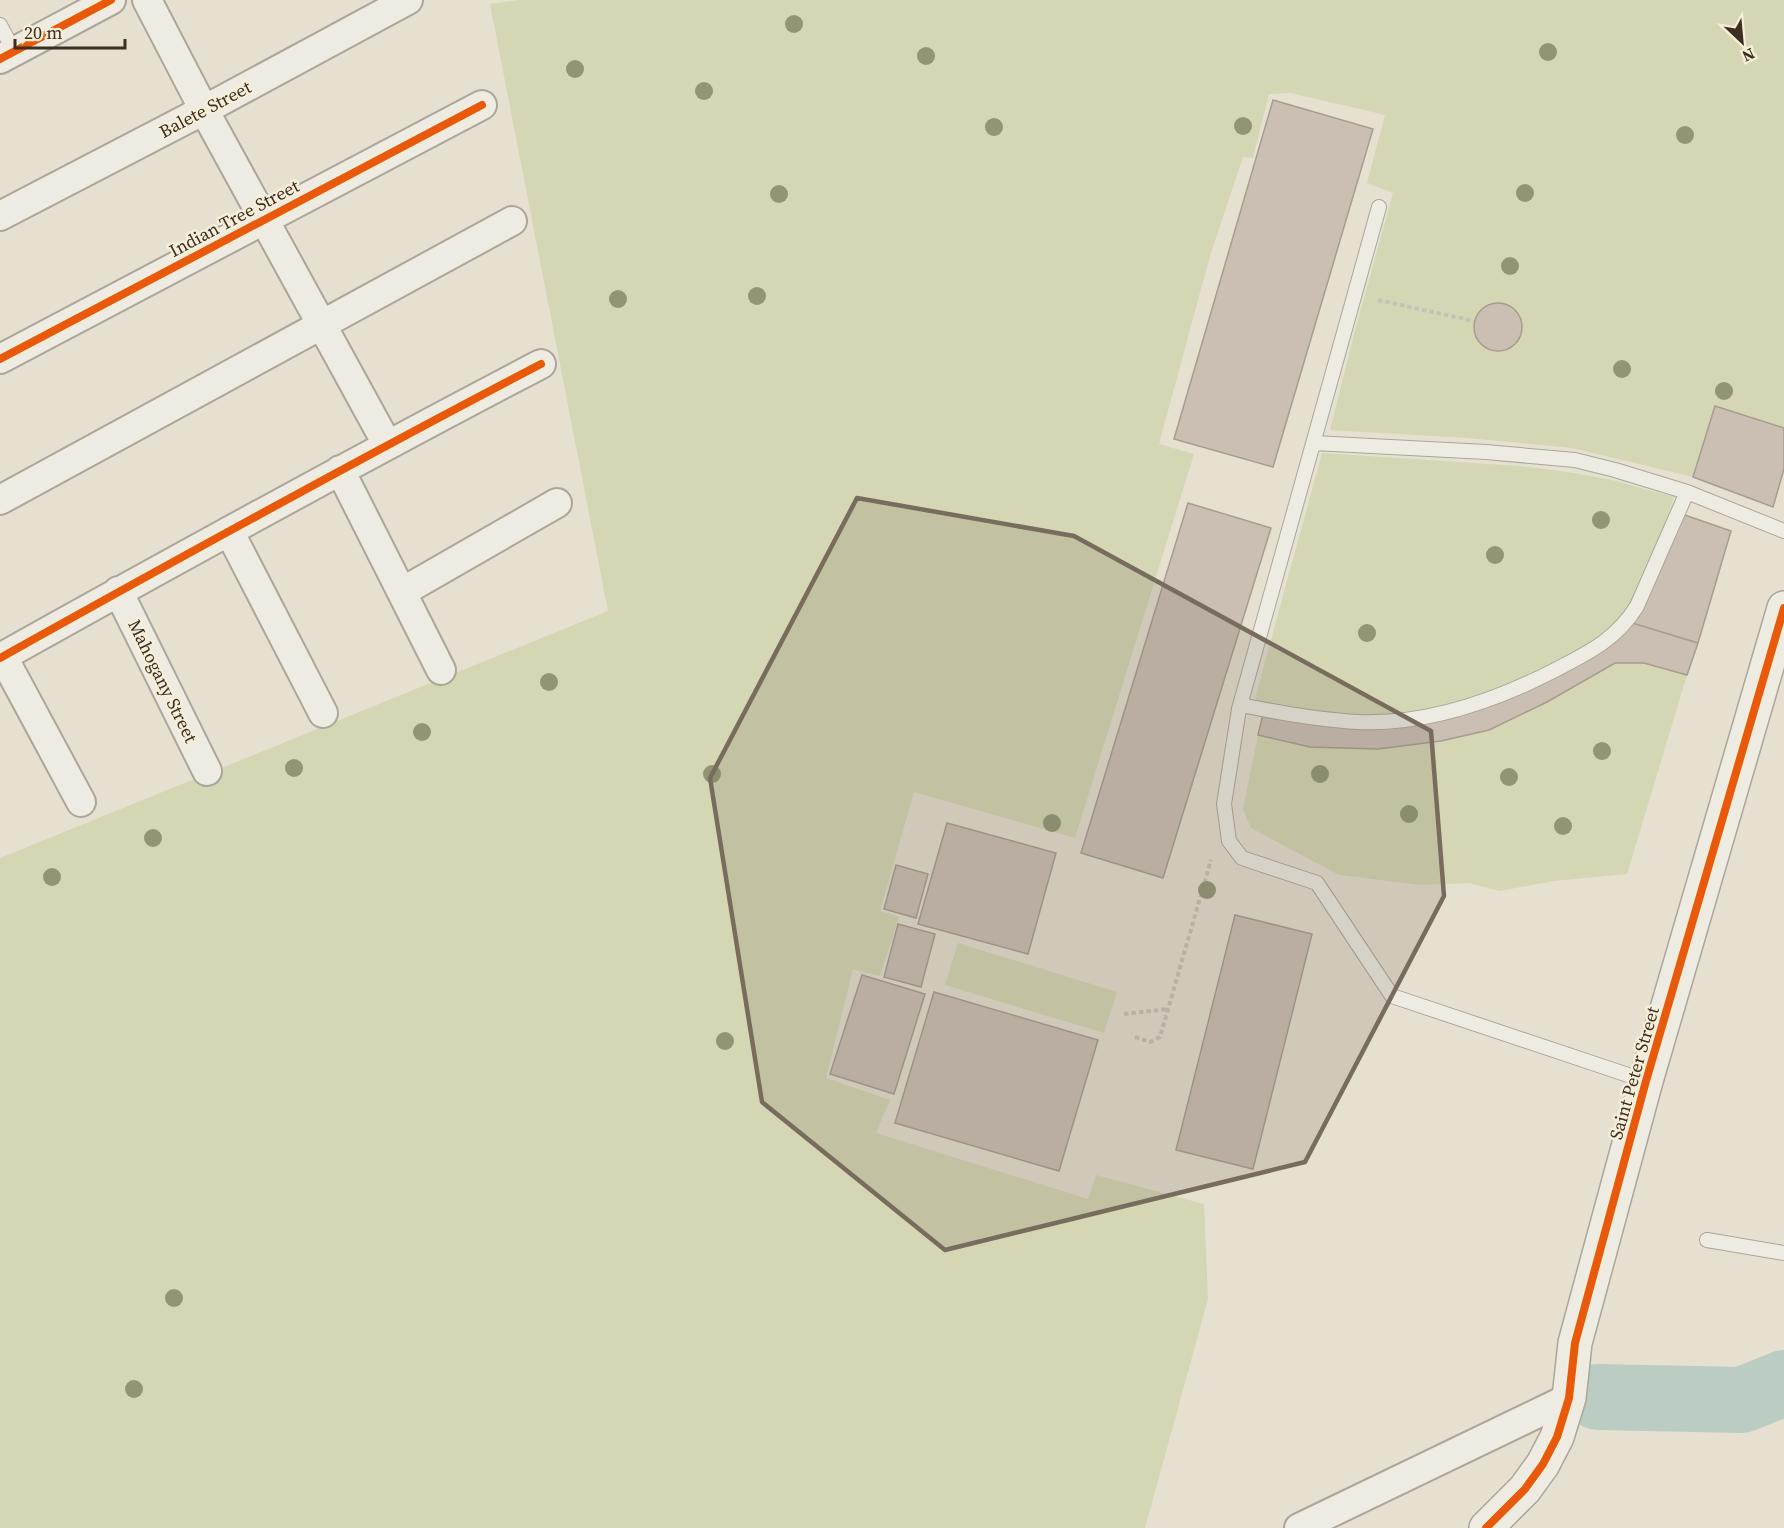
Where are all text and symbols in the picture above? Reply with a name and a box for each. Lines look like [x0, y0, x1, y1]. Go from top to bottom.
scale bar [15, 12, 124, 50]
north arrow [1712, 12, 1772, 72]
text: 20 m [24, 20, 62, 45]
text: N [1738, 43, 1759, 68]
street label: Balete Street [155, 74, 255, 144]
street label: Indian Tree Street [165, 173, 303, 263]
street label: Mahogany Street [122, 615, 204, 747]
street label: Saint Peter Street [1603, 1003, 1665, 1142]

